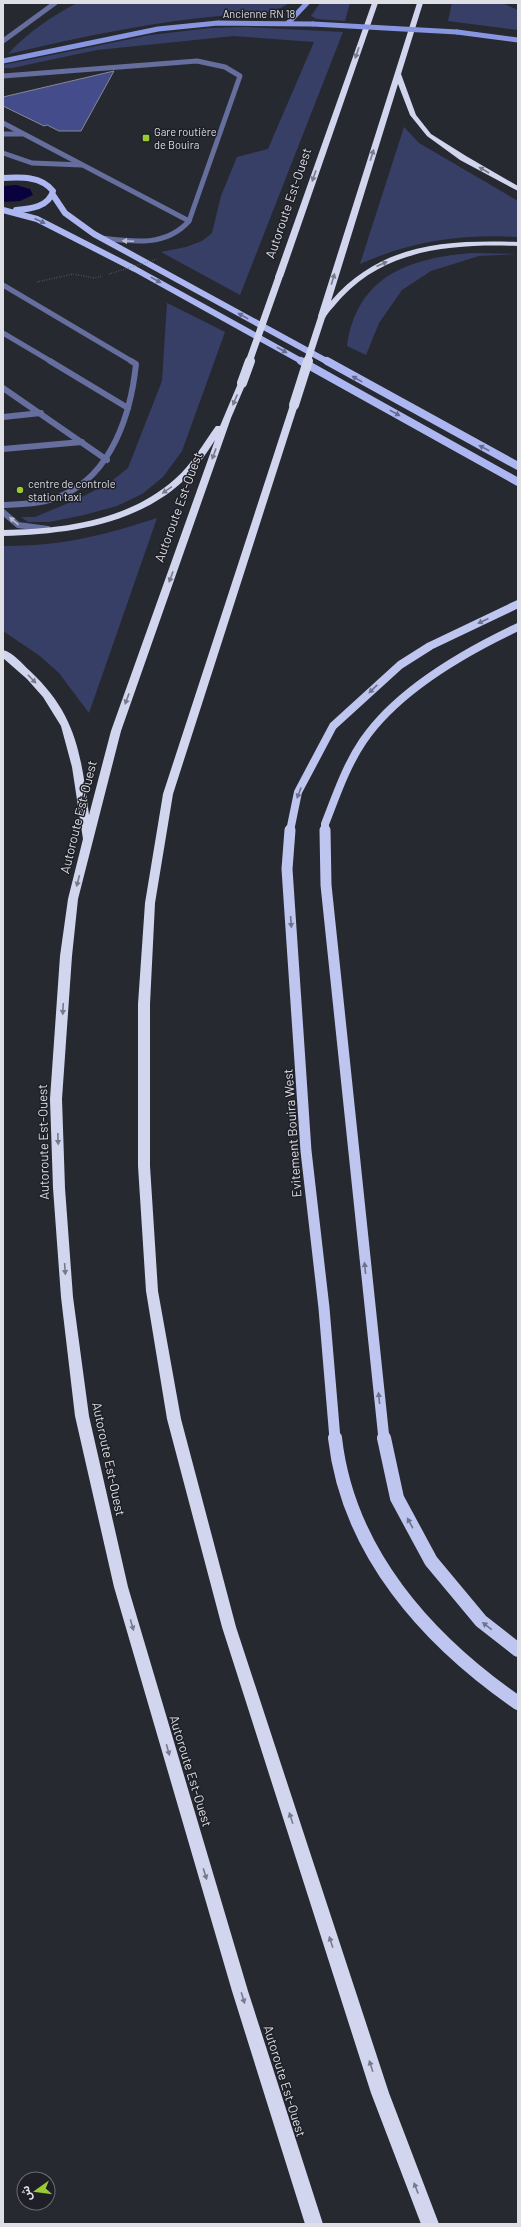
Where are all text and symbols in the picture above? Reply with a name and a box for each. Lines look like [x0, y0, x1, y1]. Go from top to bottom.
street label: Ancienne RN 18 [223, 7, 296, 20]
one-way arrow [354, 47, 360, 59]
place label: Gare routière de Bouira [154, 125, 217, 151]
marker: Gare routière de Bouira [141, 133, 151, 143]
street label: Autoroute Est-Ouest [262, 146, 314, 260]
one-way arrow [369, 148, 375, 160]
one-way arrow [478, 167, 490, 174]
one-way arrow [311, 170, 317, 182]
one-way arrow [35, 218, 46, 224]
one-way arrow [122, 237, 134, 244]
one-way arrow [377, 261, 388, 267]
one-way arrow [330, 273, 336, 285]
one-way arrow [150, 277, 162, 283]
one-way arrow [238, 312, 249, 319]
one-way arrow [276, 346, 288, 353]
one-way arrow [351, 376, 363, 382]
one-way arrow [231, 395, 237, 407]
one-way arrow [390, 410, 401, 417]
one-way arrow [478, 444, 489, 451]
one-way arrow [211, 449, 217, 461]
street label: Autoroute Est-Ouest [151, 450, 205, 564]
place label: centre de controle station taxi [28, 477, 116, 503]
marker: centre de controle station taxi [15, 485, 25, 495]
one-way arrow [161, 486, 172, 494]
one-way arrow [9, 517, 19, 525]
one-way arrow [167, 571, 173, 583]
one-way arrow [477, 618, 488, 624]
one-way arrow [27, 674, 37, 684]
one-way arrow [368, 684, 378, 693]
one-way arrow [124, 694, 130, 706]
street label: Autoroute Est-Ouest [56, 759, 100, 875]
one-way arrow [295, 788, 301, 800]
one-way arrow [75, 875, 81, 887]
one-way arrow [287, 916, 294, 928]
one-way arrow [60, 1003, 66, 1016]
street label: Evitement Bouira West [280, 1068, 304, 1198]
street label: Autoroute Est-Ouest [34, 1084, 52, 1200]
one-way arrow [54, 1133, 61, 1145]
one-way arrow [362, 1262, 368, 1275]
one-way arrow [61, 1263, 68, 1275]
one-way arrow [376, 1392, 382, 1404]
street label: Autoroute Est-Ouest [89, 1401, 129, 1517]
one-way arrow [407, 1517, 414, 1528]
one-way arrow [129, 1619, 135, 1631]
one-way arrow [482, 1622, 493, 1631]
street label: Autoroute Est-Ouest [166, 1713, 216, 1829]
one-way arrow [165, 1744, 171, 1756]
one-way arrow [288, 1812, 294, 1824]
one-way arrow [202, 1868, 208, 1880]
one-way arrow [328, 1936, 334, 1948]
one-way arrow [240, 1993, 246, 2005]
street label: Autoroute Est-Ouest [260, 2023, 310, 2139]
one-way arrow [368, 2059, 374, 2071]
north arrow [16, 2171, 56, 2211]
one-way arrow [413, 2181, 419, 2193]
text: ش [18, 2184, 35, 2202]

